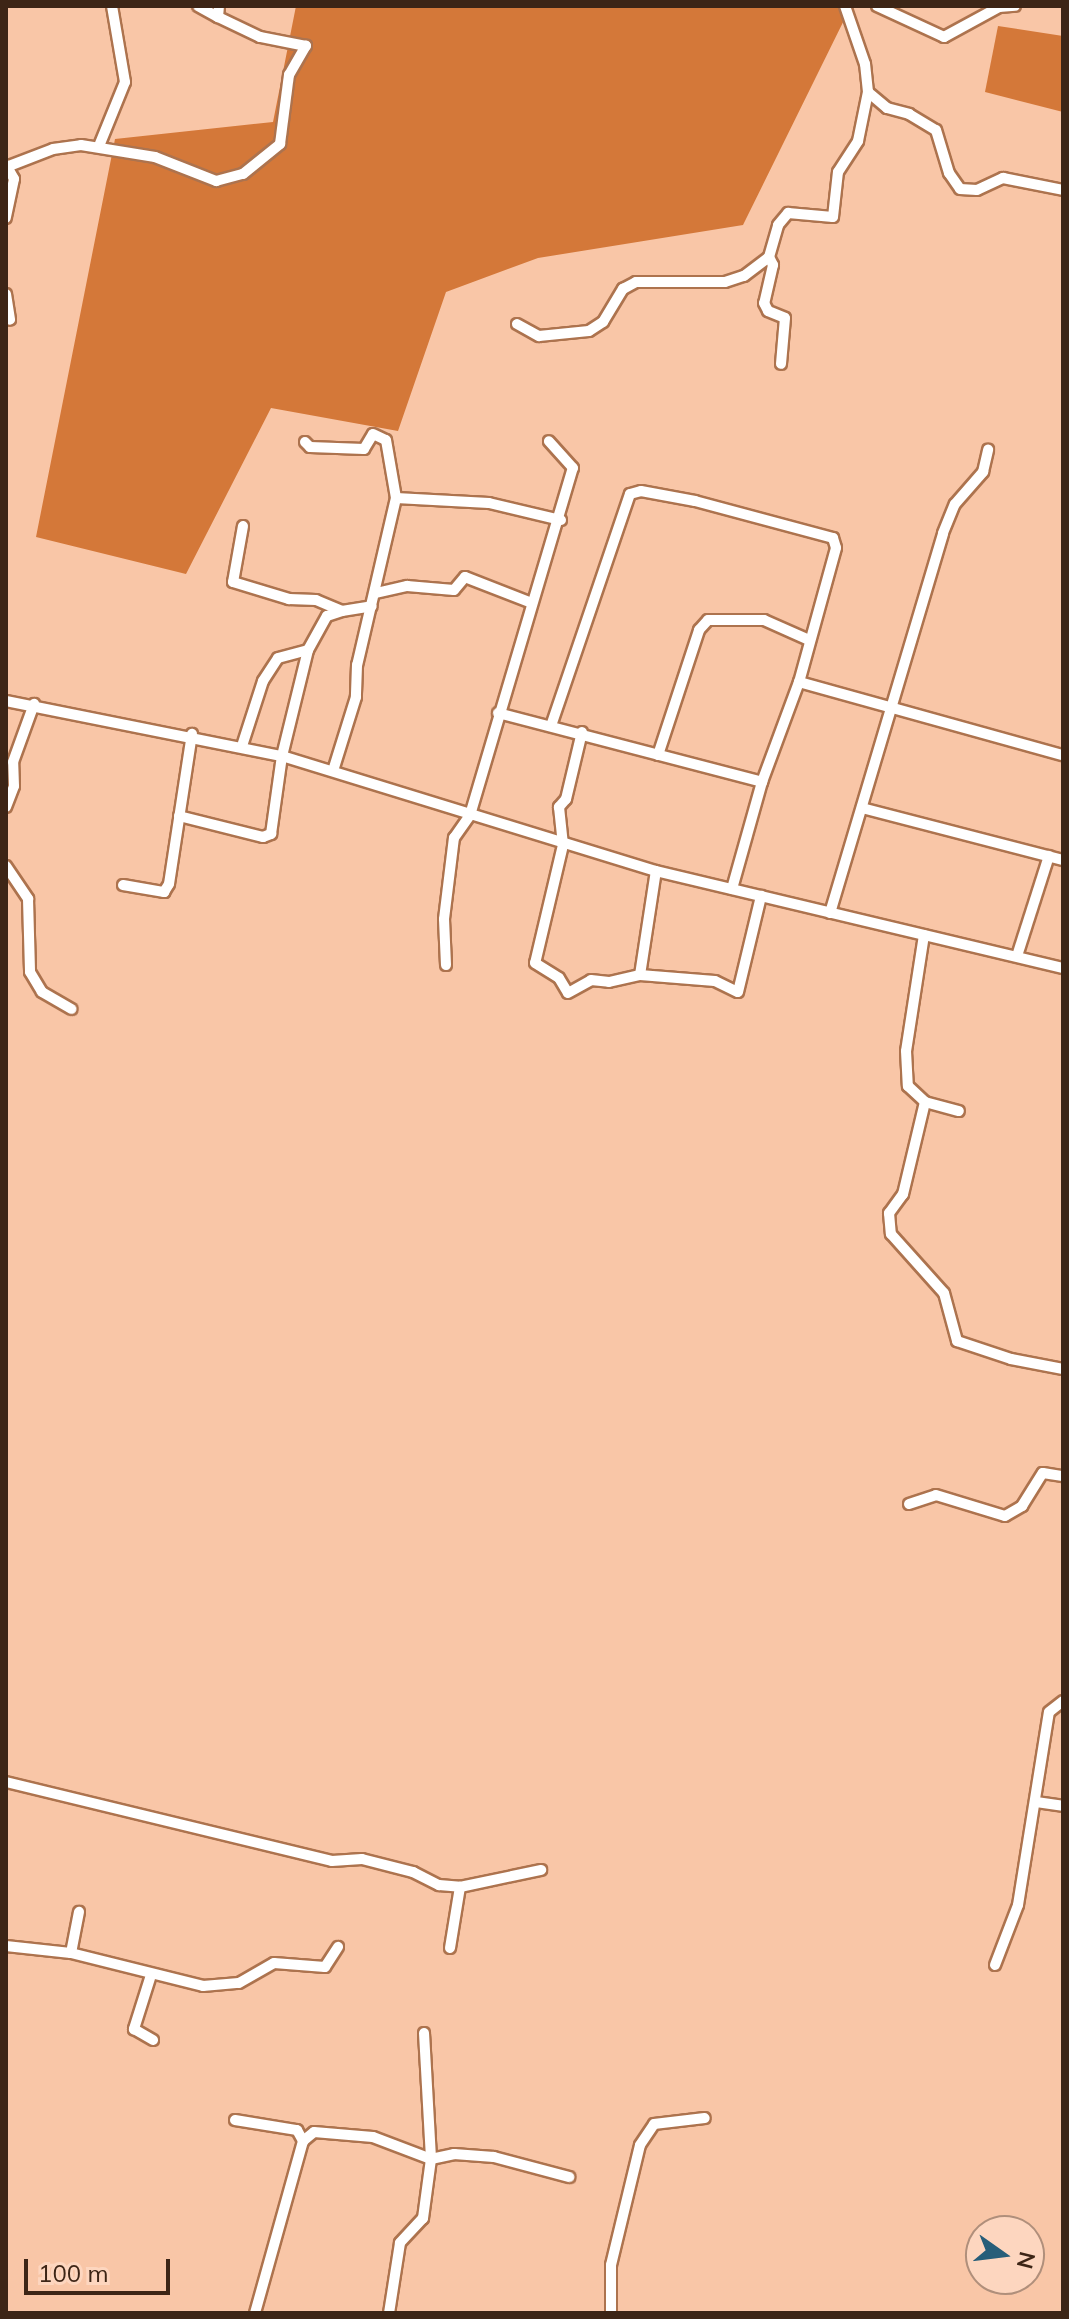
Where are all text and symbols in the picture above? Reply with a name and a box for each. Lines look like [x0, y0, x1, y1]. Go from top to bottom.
north arrow [965, 2215, 1045, 2295]
scale bar [28, 2243, 174, 2293]
text: N [1011, 2249, 1042, 2272]
text: 100 m [38, 2258, 109, 2288]

